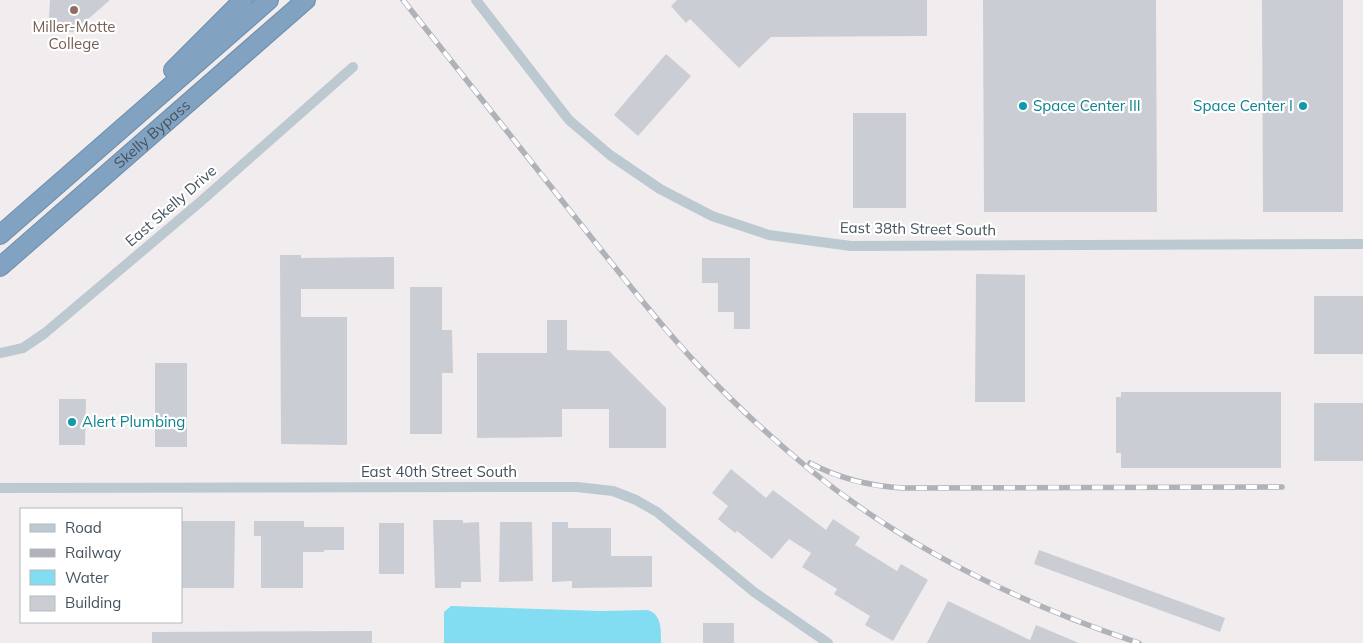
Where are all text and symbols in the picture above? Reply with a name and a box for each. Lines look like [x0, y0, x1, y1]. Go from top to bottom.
marker: Miller-Motte College [68, 4, 80, 16]
place label: Miller-Motte College [32, 17, 116, 53]
street label: Skelly Bypass [110, 95, 194, 172]
place label: Space Center III [1033, 96, 1141, 115]
place label: Space Center I [1193, 96, 1293, 115]
marker: Space Center III [1017, 100, 1029, 112]
marker: Space Center I [1297, 100, 1309, 112]
street label: East Skelly Drive [121, 161, 220, 250]
street label: East 38th Street South [840, 218, 996, 239]
place label: Alert Plumbing [82, 412, 185, 431]
marker: Alert Plumbing [66, 416, 78, 428]
street label: East 40th Street South [361, 462, 517, 481]
legend [20, 508, 182, 623]
text: Road [65, 518, 102, 537]
text: Railway [65, 543, 121, 562]
text: Water [65, 568, 109, 587]
text: Building [65, 593, 121, 612]

